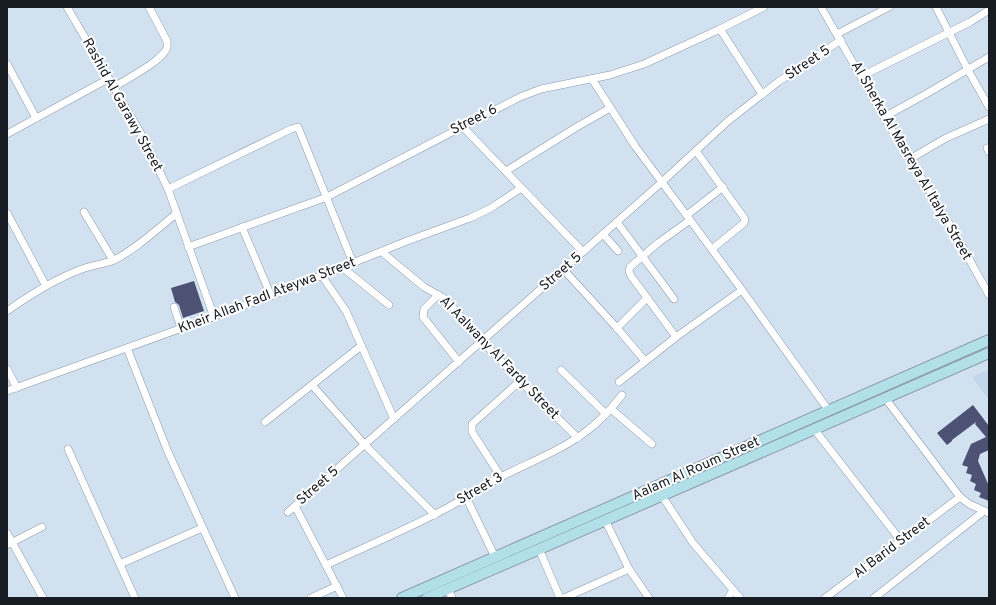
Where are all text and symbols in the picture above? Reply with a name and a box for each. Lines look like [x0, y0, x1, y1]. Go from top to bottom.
street label: Rashid Al Garawy Street [78, 35, 166, 175]
street label: Street 5 [782, 42, 834, 84]
street label: Al Sherka Al Masreya Al Italya Street [847, 58, 975, 264]
street label: Street 6 [448, 101, 500, 139]
street label: Street 5 [536, 249, 586, 295]
street label: Kheir Allah Fadl Ateywa Street [176, 254, 358, 338]
street label: Al Aalwany Al Fardy Street [436, 293, 562, 423]
street label: Aalam Al Roum Street [630, 433, 762, 505]
street label: Street 5 [293, 463, 343, 509]
street label: Street 3 [454, 469, 506, 509]
street label: Al Barid Street [850, 514, 934, 582]

